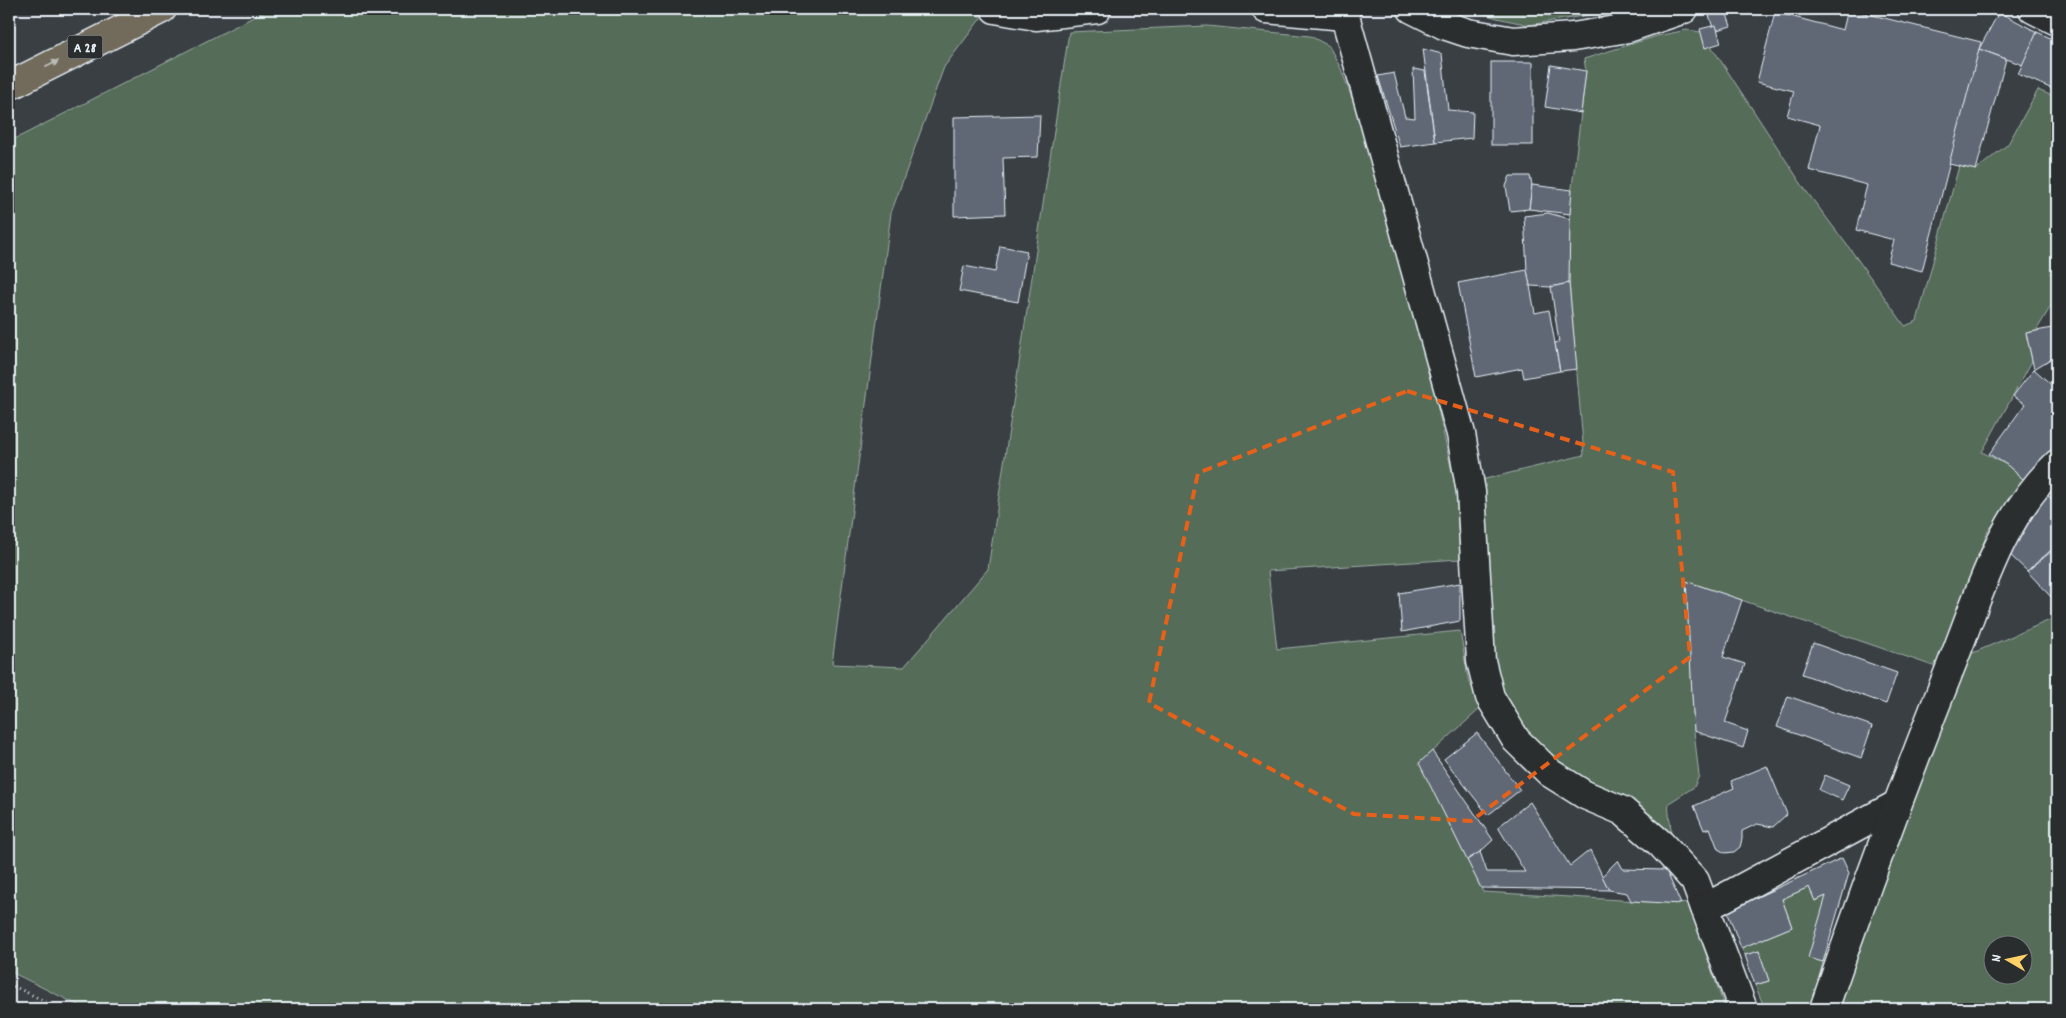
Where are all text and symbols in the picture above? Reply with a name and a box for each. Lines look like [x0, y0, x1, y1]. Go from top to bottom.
road number: A 28 [68, 36, 102, 58]
one-way arrow [45, 60, 59, 68]
north arrow [1984, 936, 2034, 986]
text: N [1987, 953, 2008, 963]

